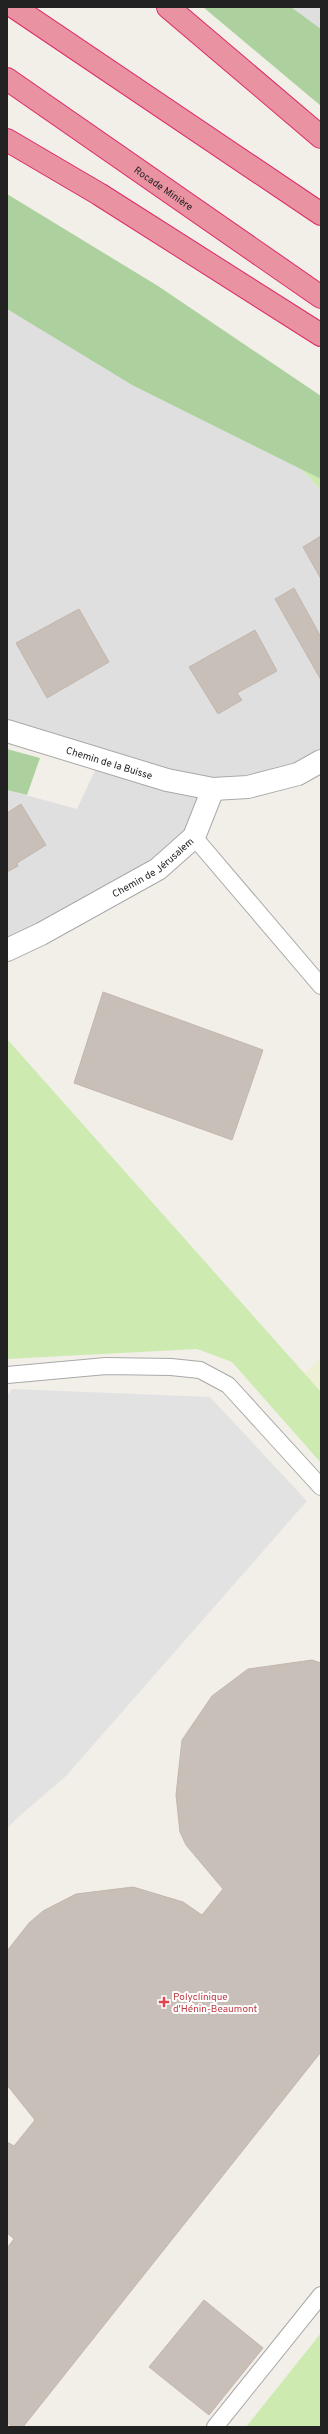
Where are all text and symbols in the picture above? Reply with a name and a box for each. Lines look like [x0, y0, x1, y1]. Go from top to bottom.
street label: Rocade Minière [131, 164, 195, 214]
street label: Chemin de la Buisse [64, 744, 154, 783]
street label: Chemin de Jérusalem [110, 835, 197, 901]
place label: Polyclinique d'Hénin-Beaumont [173, 1991, 257, 2016]
marker: Polyclinique d'Hénin-Beaumont [158, 1996, 170, 2008]

